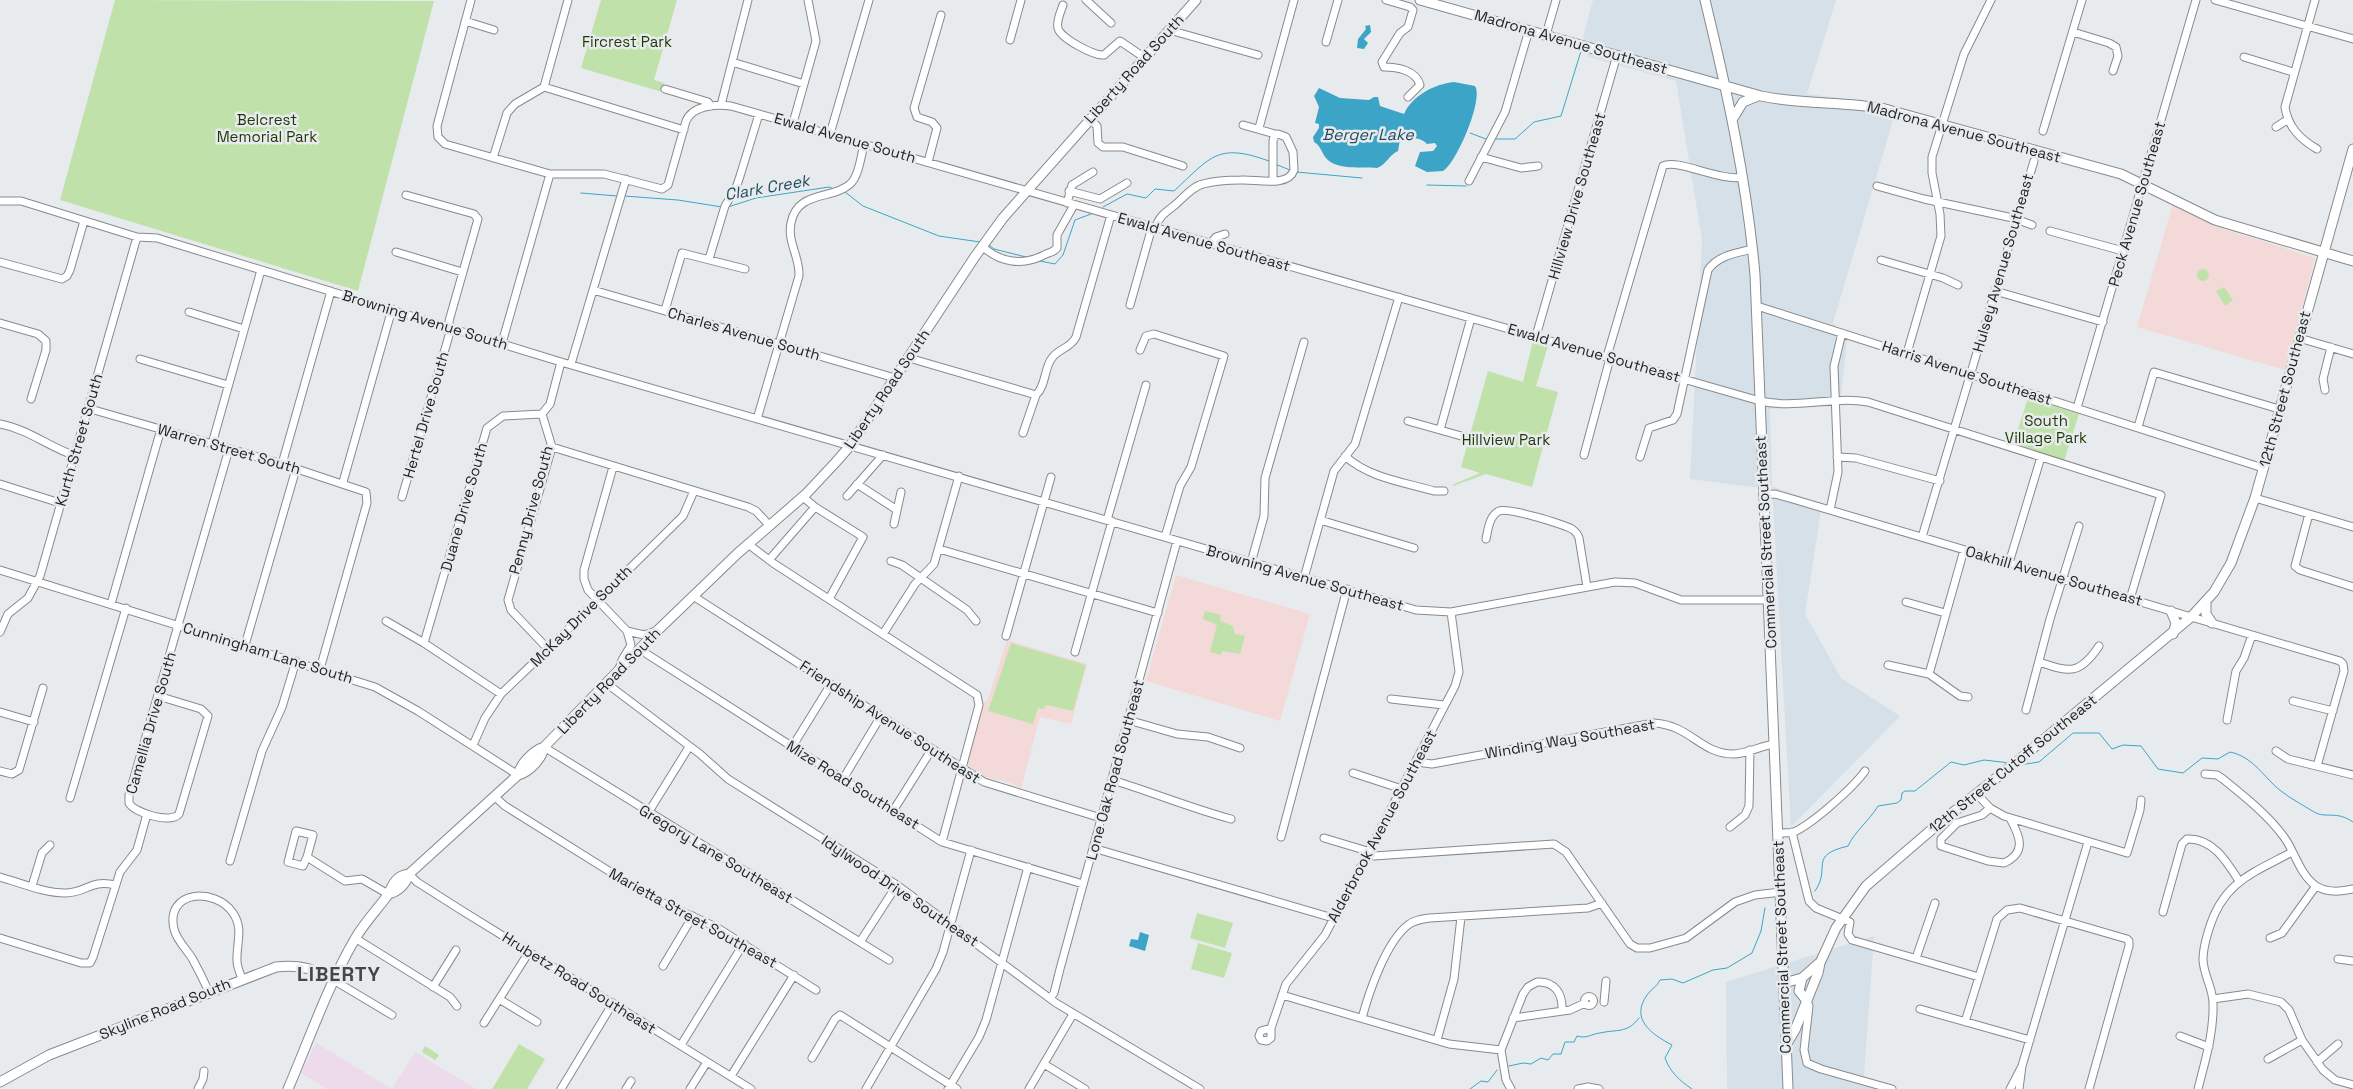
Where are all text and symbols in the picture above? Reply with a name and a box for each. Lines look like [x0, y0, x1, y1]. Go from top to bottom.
street label: Madrona Avenue Southeast [1472, 5, 1670, 78]
street label: Liberty Road South [1080, 10, 1188, 127]
park label: Fircrest Park [582, 32, 672, 51]
street label: Madrona Avenue Southeast [1865, 96, 2063, 167]
street label: Ewald Avenue South [772, 108, 918, 167]
park label: Belcrest Memorial Park [217, 110, 317, 146]
street label: Hillview Drive Southeast [1544, 110, 1609, 282]
street label: Peck Avenue Southeast [2104, 119, 2169, 289]
water label: Berger Lake [1322, 124, 1414, 145]
water label: Clark Creek [723, 169, 813, 205]
street label: Hulsey Avenue Southeast [1968, 171, 2037, 354]
street label: Ewald Avenue Southeast [1116, 208, 1293, 275]
street label: Browning Avenue South [340, 285, 510, 354]
street label: Charles Avenue South [666, 303, 823, 364]
street label: 12th Street Southeast [2255, 309, 2315, 469]
street label: Ewald Avenue Southeast [1506, 319, 1683, 386]
street label: Liberty Road South [839, 325, 934, 452]
street label: Harris Avenue Southeast [1880, 336, 2055, 409]
street label: Hertel Drive South [398, 349, 453, 480]
street label: Kurth Street South [50, 371, 107, 508]
park label: South Village Park [2005, 411, 2087, 447]
street label: Warren Street South [155, 419, 303, 478]
park label: Hillview Park [1462, 430, 1550, 449]
street label: Commercial Street Southeast [1750, 435, 1781, 649]
street label: Duane Drive South [436, 440, 491, 574]
street label: Penny Drive South [504, 443, 557, 576]
street label: Browning Avenue Southeast [1204, 540, 1406, 615]
street label: Oakhill Avenue Southeast [1963, 541, 2145, 610]
street label: McKay Drive South [526, 561, 635, 670]
street label: Cunningham Lane South [181, 618, 355, 687]
street label: Liberty Road South [553, 624, 664, 738]
street label: Camellia Drive South [121, 650, 180, 796]
street label: Friendship Avenue Southeast [796, 656, 984, 787]
street label: Lone Oak Road Southeast [1081, 677, 1148, 862]
street label: 12th Street Cutoff Southeast [1925, 690, 2101, 837]
street label: Winding Way Southeast [1483, 714, 1656, 763]
street label: Alderbrook Avenue Southeast [1323, 726, 1441, 925]
street label: Mize Road Southeast [783, 736, 923, 833]
street label: Gregory Lane Southeast [636, 800, 797, 907]
street label: Idylwood Drive Southeast [818, 831, 983, 950]
street label: Commercial Street Southeast [1768, 840, 1795, 1054]
street label: Marietta Street Southeast [606, 863, 781, 972]
street label: Hrubetz Road Southeast [499, 927, 660, 1038]
district label: LIBERTY [297, 961, 381, 987]
street label: Skyline Road South [96, 973, 233, 1044]

